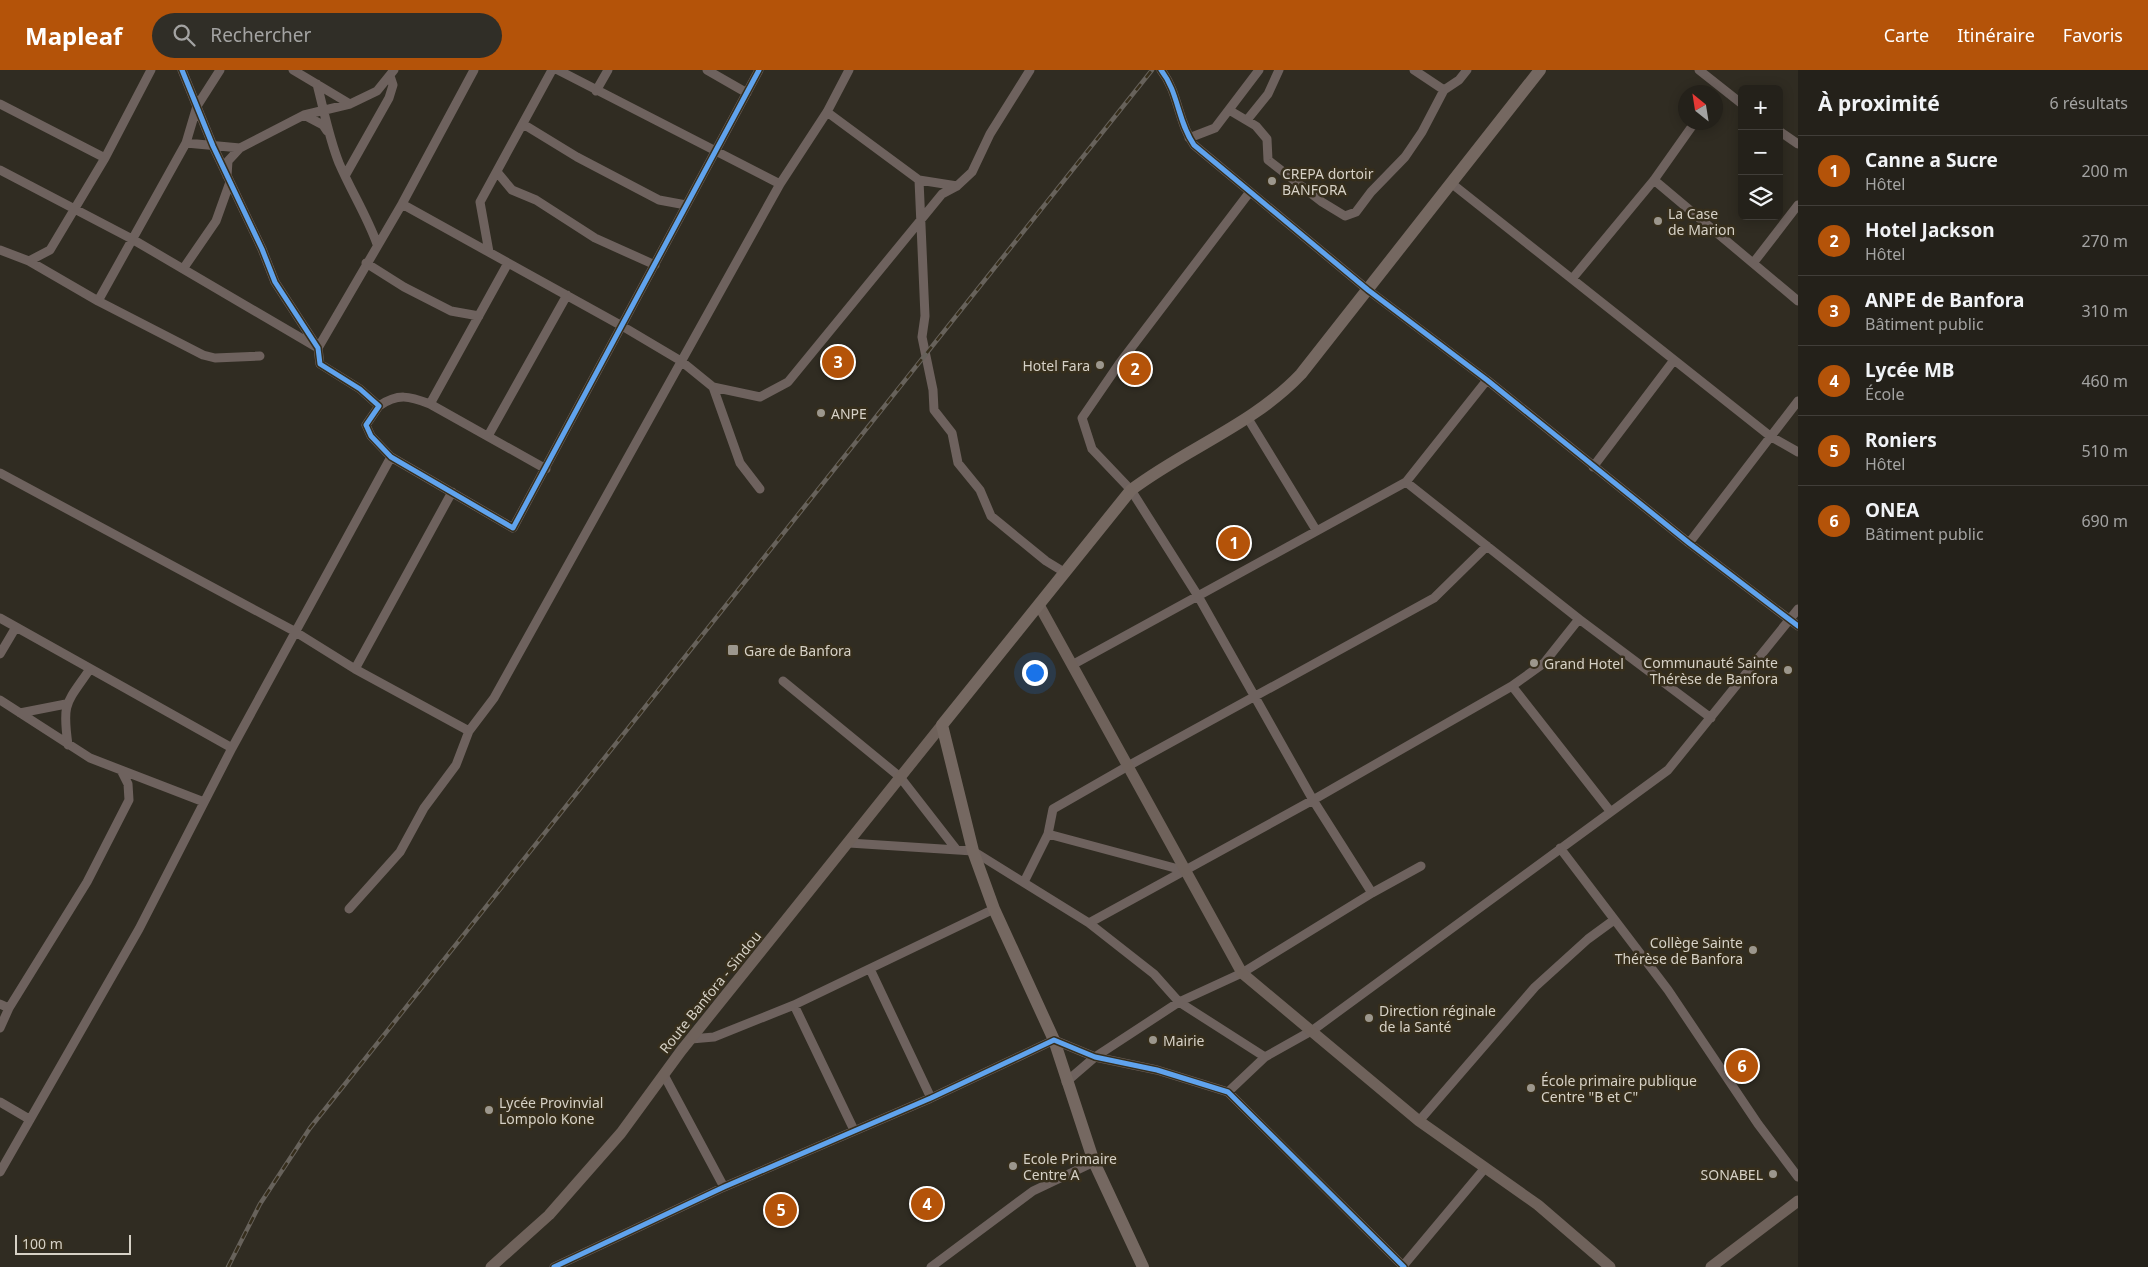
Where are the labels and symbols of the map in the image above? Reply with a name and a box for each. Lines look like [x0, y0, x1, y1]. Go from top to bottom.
north arrow [1678, 85, 1723, 130]
place label: CREPA dortoir BANFORA [1282, 164, 1374, 199]
marker: CREPA dortoir BANFORA [1266, 175, 1278, 187]
place label: La Case de Marion [1668, 204, 1735, 239]
marker: La Case de Marion [1652, 215, 1664, 227]
pin: 3 [822, 343, 854, 381]
pin: 2 [1119, 350, 1151, 388]
place label: Hotel Fara [1022, 356, 1090, 375]
marker: Hotel Fara [1094, 359, 1106, 371]
place label: ANPE [831, 404, 867, 423]
marker: ANPE [815, 407, 827, 419]
pin: 1 [1218, 524, 1250, 562]
place label: Gare de Banfora [744, 641, 851, 660]
marker: Gare de Banfora [726, 643, 740, 657]
place label: Communauté Sainte Thérèse de Banfora [1643, 653, 1778, 688]
place label: Grand Hotel [1544, 654, 1624, 673]
marker: Grand Hotel [1528, 657, 1540, 669]
your location [1022, 660, 1048, 686]
marker: Communauté Sainte Thérèse de Banfora [1782, 664, 1794, 676]
street label: Route Banfora - Sindou [655, 927, 765, 1057]
place label: Collège Sainte Thérèse de Banfora [1615, 933, 1743, 968]
marker: Collège Sainte Thérèse de Banfora [1747, 944, 1759, 956]
place label: Direction réginale de la Santé [1379, 1001, 1496, 1036]
marker: Direction réginale de la Santé [1363, 1012, 1375, 1024]
place label: Mairie [1163, 1031, 1205, 1050]
marker: Mairie [1147, 1034, 1159, 1046]
pin: 6 [1726, 1047, 1758, 1085]
place label: École primaire publique Centre "B et C" [1541, 1071, 1697, 1106]
marker: École primaire publique Centre "B et C" [1525, 1082, 1537, 1094]
place label: Lycée Provinvial Lompolo Kone [499, 1093, 603, 1128]
marker: Lycée Provinvial Lompolo Kone [483, 1104, 495, 1116]
place label: Ecole Primaire Centre A [1023, 1149, 1117, 1184]
marker: Ecole Primaire Centre A [1007, 1160, 1019, 1172]
place label: SONABEL [1701, 1165, 1763, 1184]
marker: SONABEL [1767, 1168, 1779, 1180]
pin: 4 [911, 1185, 943, 1223]
pin: 5 [765, 1191, 797, 1229]
scale bar [15, 1232, 131, 1255]

